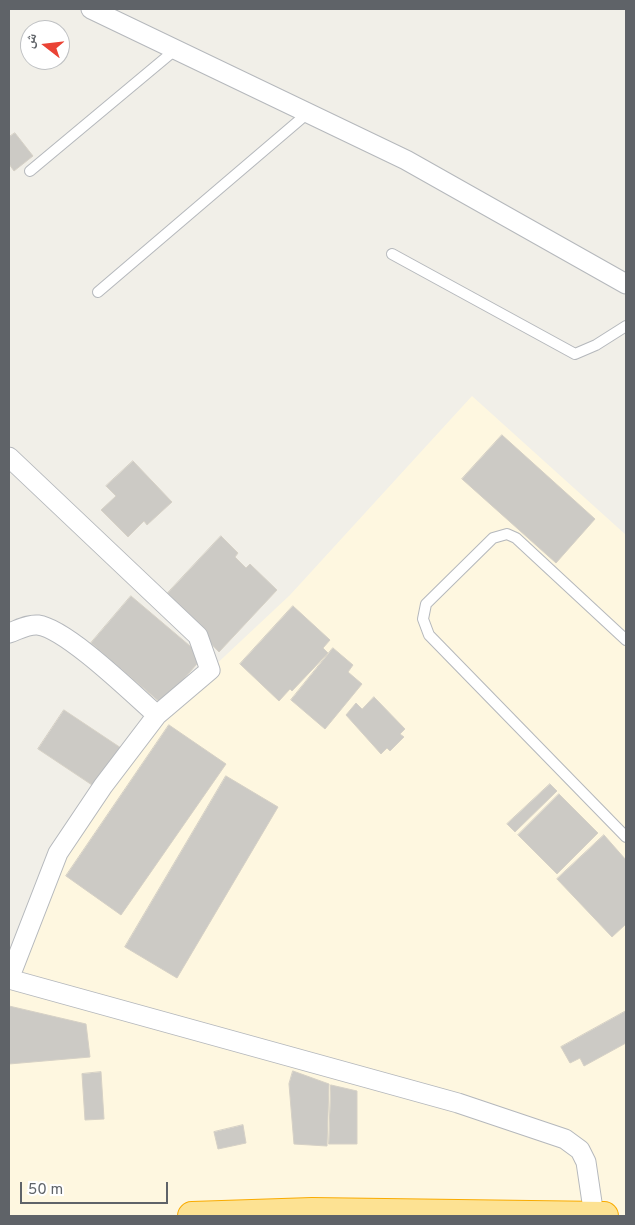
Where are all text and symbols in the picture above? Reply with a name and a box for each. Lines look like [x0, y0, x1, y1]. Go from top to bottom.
north arrow [20, 20, 70, 70]
text: ش [21, 32, 41, 50]
scale bar [22, 1172, 170, 1204]
text: 50 m [28, 1181, 63, 1200]

